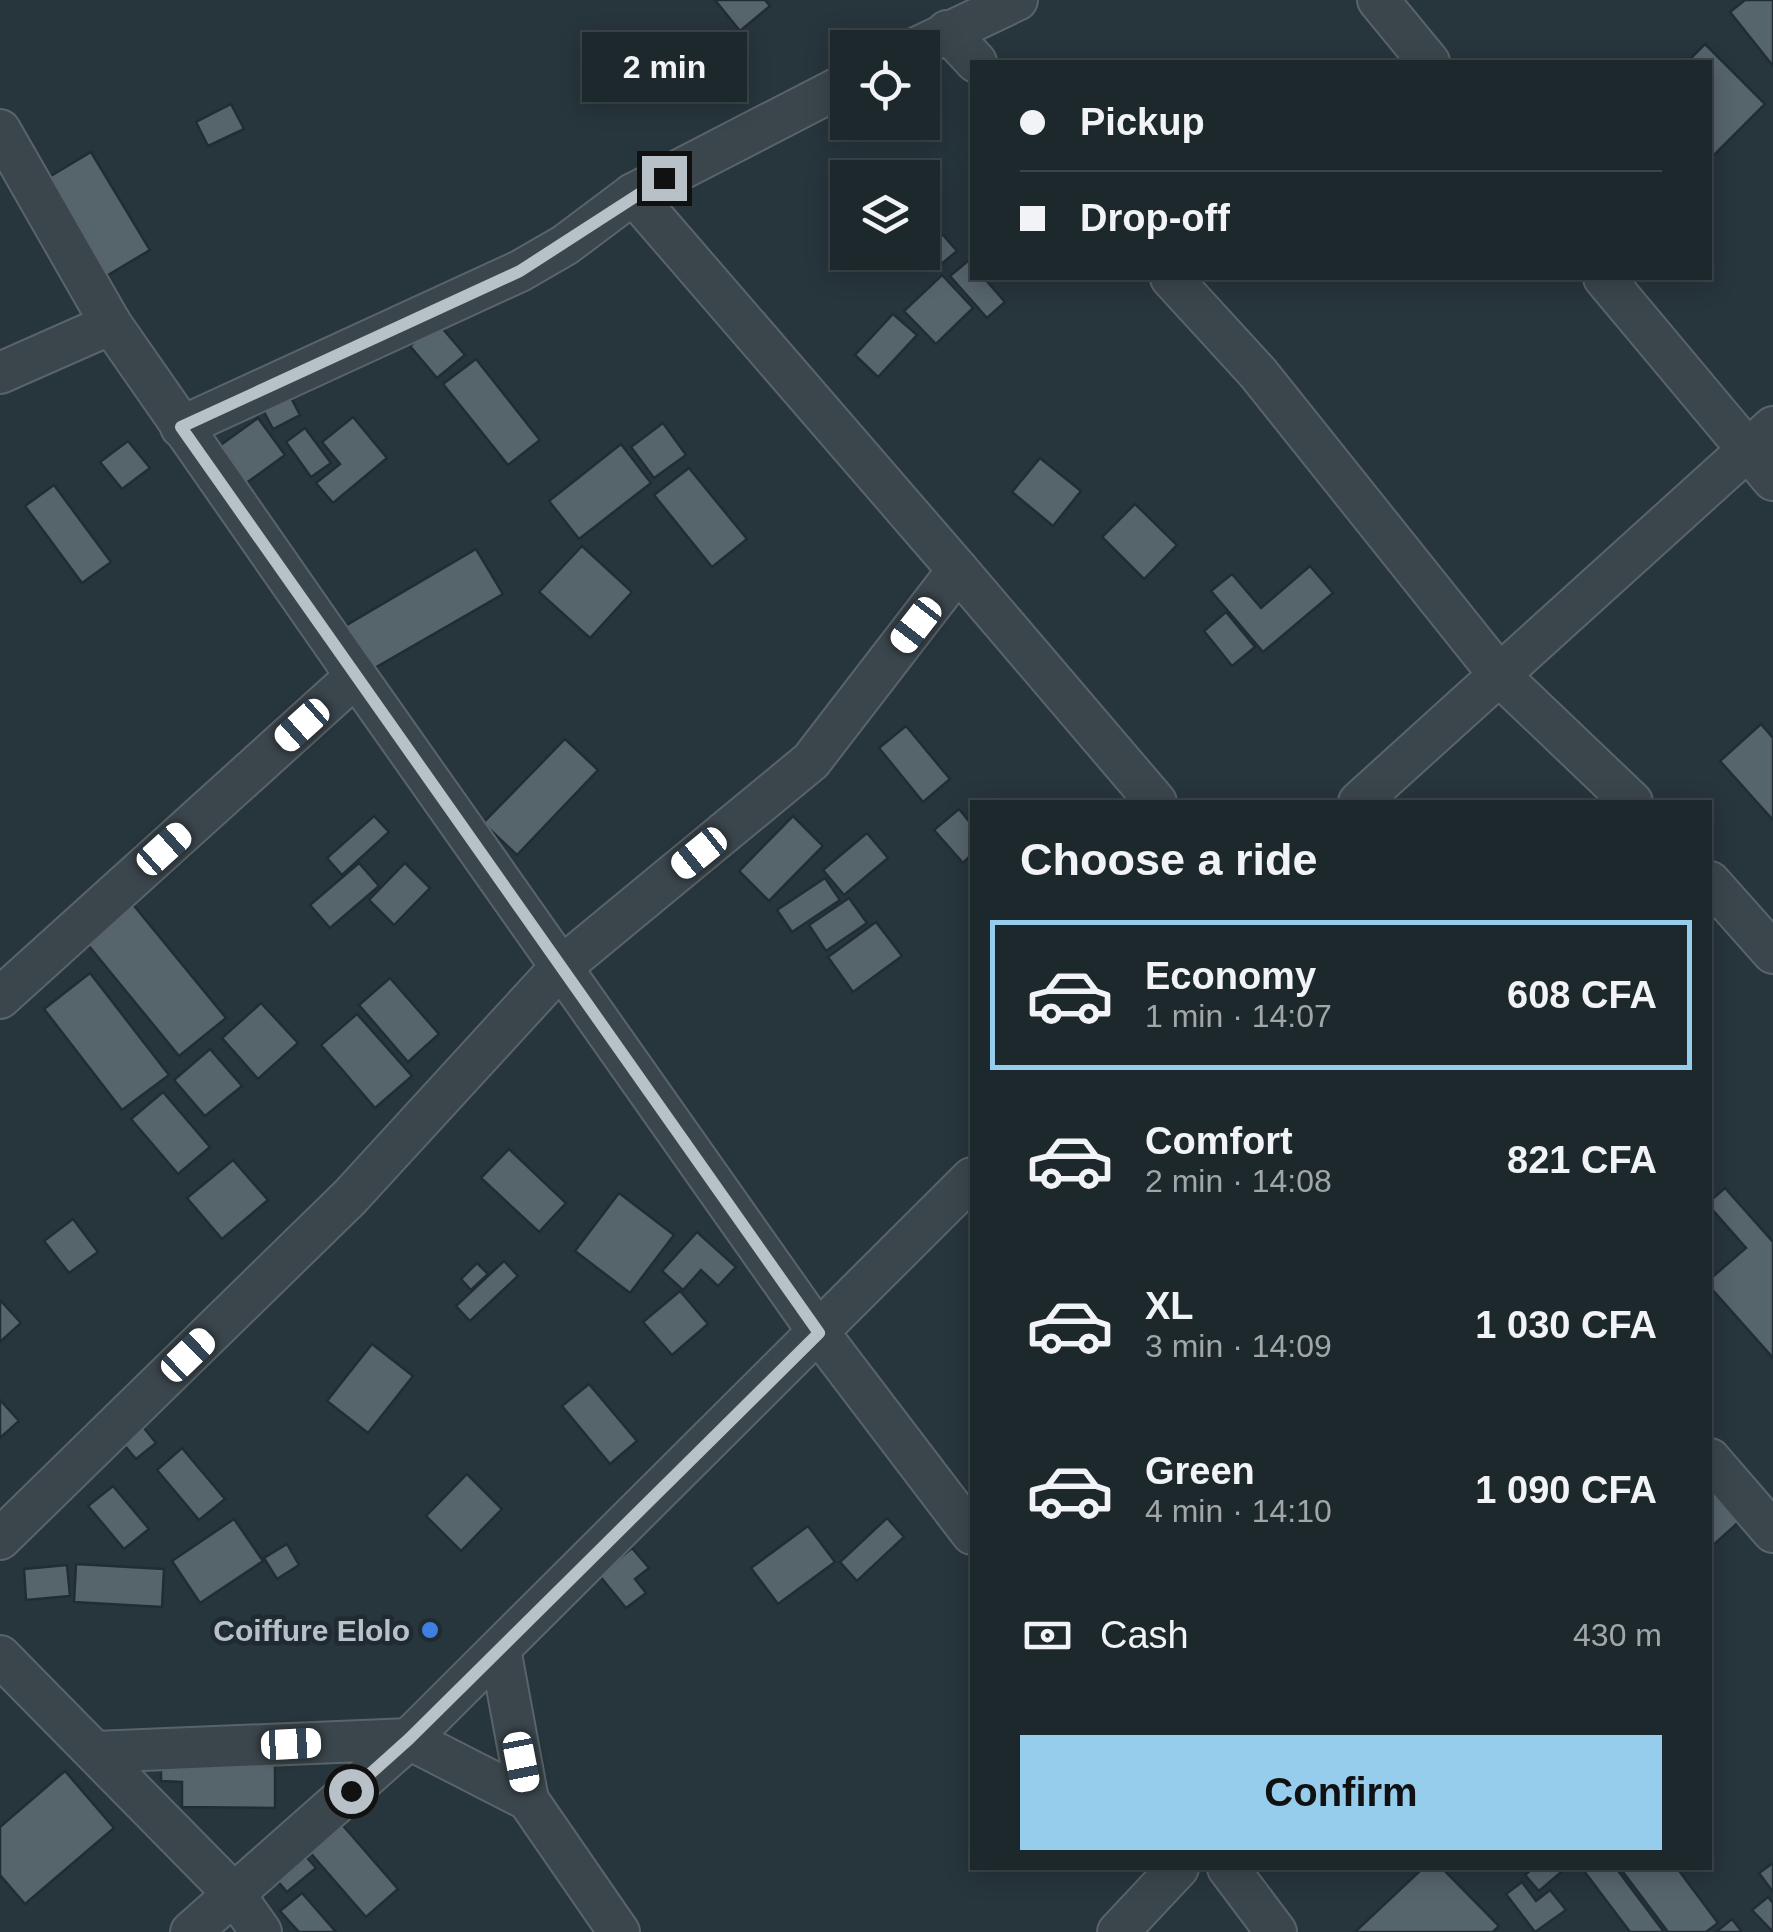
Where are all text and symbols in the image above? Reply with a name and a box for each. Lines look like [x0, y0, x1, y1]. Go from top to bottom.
map controls [830, 30, 940, 270]
button: locate [830, 30, 940, 140]
callout: 2 min [582, 33, 746, 103]
text: 2 min [623, 49, 706, 85]
text: Pickup [1080, 101, 1205, 143]
route end [642, 156, 687, 201]
button: layers [830, 160, 940, 270]
text: Drop-off [1080, 197, 1230, 239]
car [886, 592, 946, 658]
car [270, 694, 334, 756]
car [132, 818, 196, 880]
car [666, 822, 732, 884]
text: Choose a ride [1020, 834, 1318, 885]
icon: car [1025, 950, 1115, 1040]
text: Economy [1145, 955, 1316, 997]
text: 608 CFA [1507, 974, 1657, 1016]
text: 1 min · 14:07 [1145, 998, 1332, 1034]
icon: car [1025, 1115, 1115, 1205]
text: Comfort [1145, 1120, 1293, 1162]
text: 821 CFA [1507, 1139, 1657, 1181]
text: 2 min · 14:08 [1145, 1163, 1332, 1199]
icon: car [1025, 1280, 1115, 1370]
text: XL [1145, 1285, 1194, 1327]
text: 1 030 CFA [1475, 1304, 1657, 1346]
car [156, 1323, 220, 1387]
text: 3 min · 14:09 [1145, 1328, 1332, 1364]
icon: car [1025, 1445, 1115, 1535]
text: Green [1145, 1450, 1255, 1492]
text: 1 090 CFA [1475, 1469, 1657, 1511]
text: 4 min · 14:10 [1145, 1493, 1332, 1529]
icon: cash [1020, 1608, 1075, 1663]
place label: Coiffure Elolo [213, 1614, 410, 1647]
text: Cash [1100, 1614, 1189, 1656]
text: 430 m [1573, 1617, 1662, 1653]
marker: Coiffure Elolo [419, 1619, 441, 1641]
car [260, 1727, 322, 1761]
car [501, 1730, 541, 1794]
button: Confirm [1020, 1735, 1662, 1850]
route start [329, 1769, 374, 1814]

